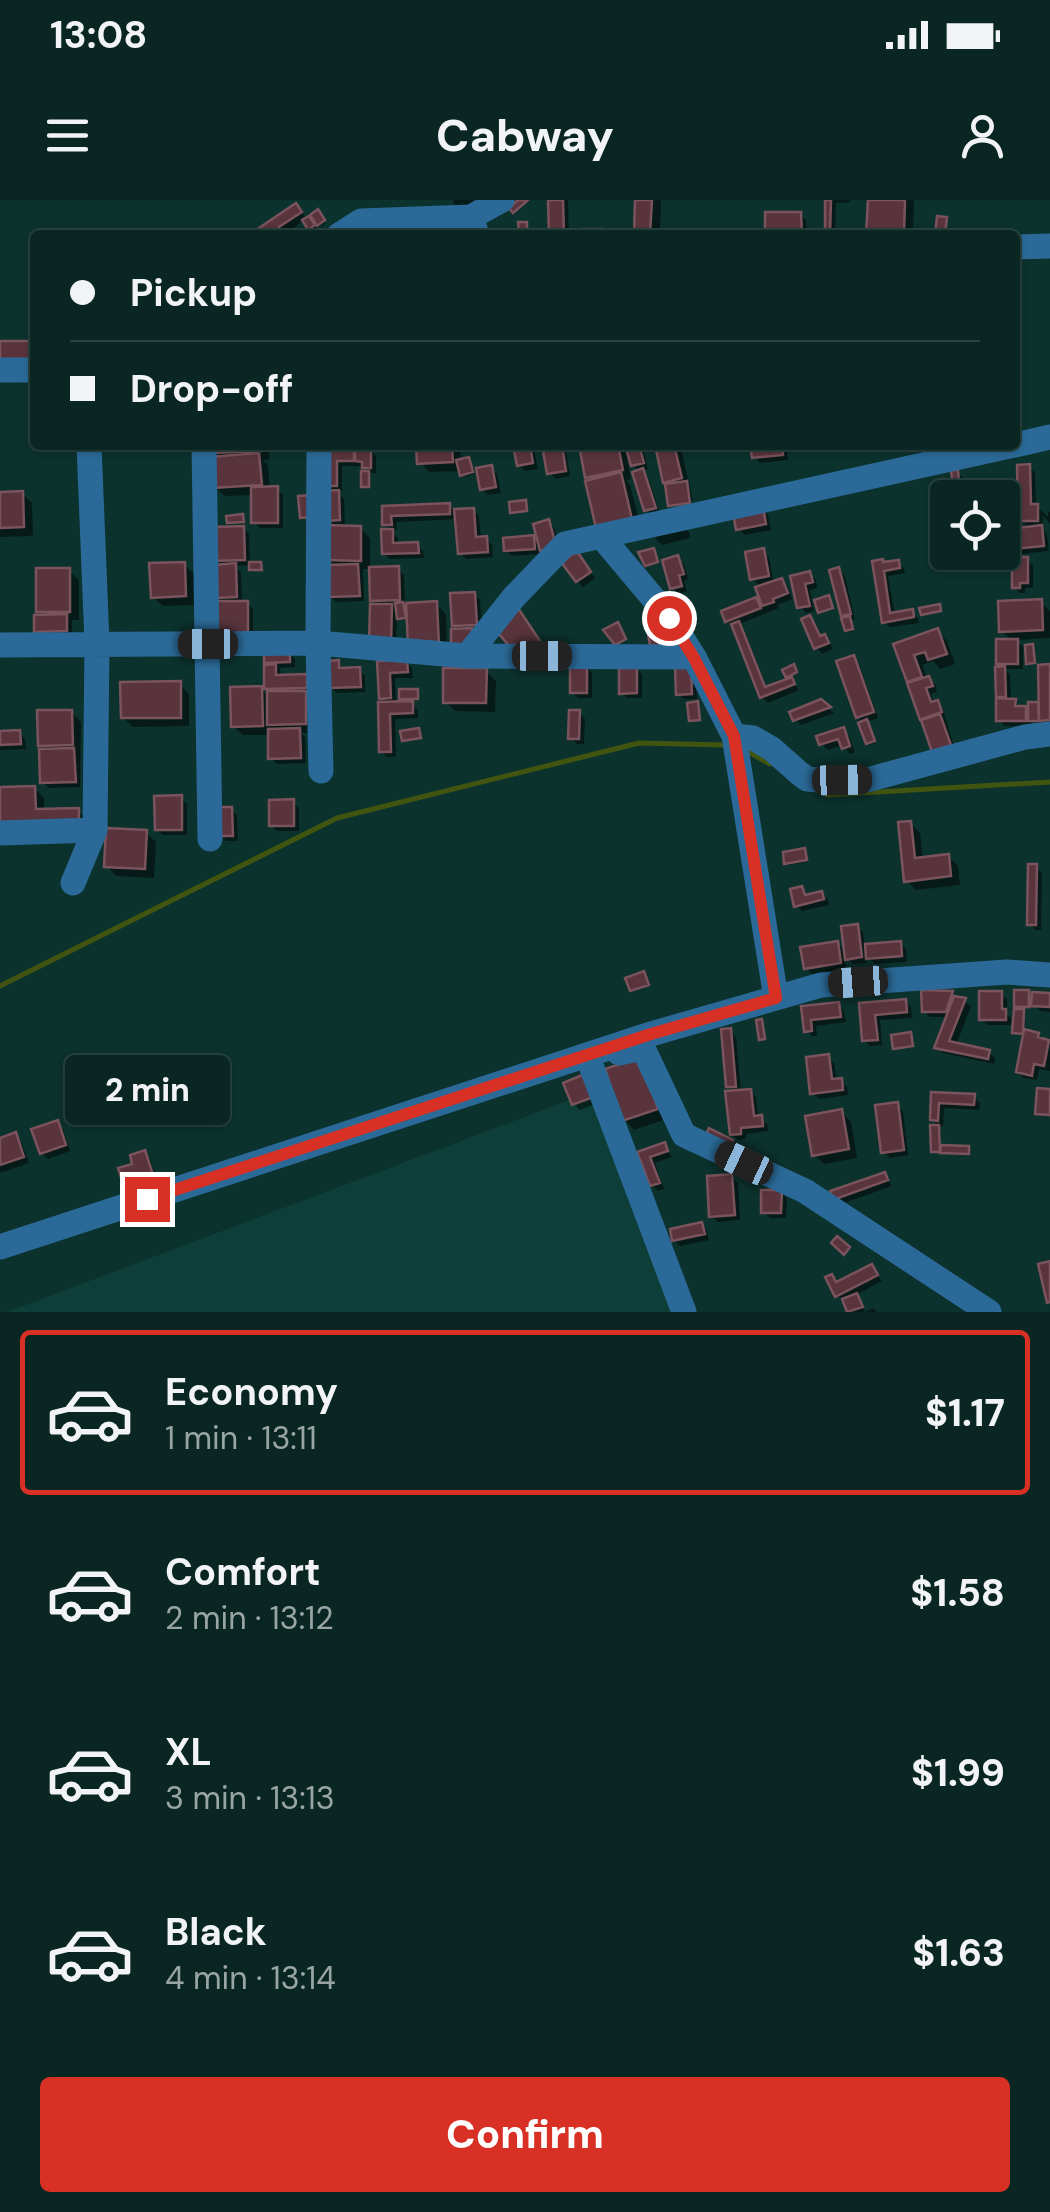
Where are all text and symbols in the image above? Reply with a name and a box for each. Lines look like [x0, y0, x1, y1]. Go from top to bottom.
text: 13:08 [50, 10, 147, 60]
text: Cabway [436, 106, 614, 165]
icon: menu [40, 108, 95, 163]
icon: person [955, 108, 1010, 163]
text: Pickup [130, 268, 257, 318]
text: Drop-off [130, 364, 293, 414]
map controls [930, 480, 1020, 570]
button: locate [930, 480, 1020, 570]
route start [647, 596, 692, 641]
car [178, 629, 238, 659]
car [512, 641, 572, 671]
car [812, 764, 872, 796]
car [827, 965, 889, 999]
callout: 2 min [64, 1054, 230, 1124]
text: 2 min [105, 1069, 190, 1111]
car [710, 1137, 778, 1189]
route end [125, 1177, 170, 1222]
text: Economy [165, 1367, 338, 1417]
icon: car [45, 1368, 135, 1458]
text: $1.17 [925, 1388, 1005, 1438]
text: 1 min · 13:11 [165, 1417, 317, 1459]
text: Comfort [165, 1547, 321, 1597]
icon: car [45, 1548, 135, 1638]
text: $1.58 [910, 1568, 1005, 1618]
text: 2 min · 13:12 [165, 1597, 334, 1639]
text: XL [165, 1727, 212, 1777]
icon: car [45, 1728, 135, 1818]
text: $1.99 [911, 1748, 1005, 1798]
text: 3 min · 13:13 [165, 1777, 335, 1819]
text: Black [165, 1907, 267, 1957]
icon: car [45, 1908, 135, 1998]
text: $1.63 [912, 1928, 1005, 1978]
text: 4 min · 13:14 [165, 1957, 336, 1999]
button: Confirm [40, 2077, 1010, 2192]

